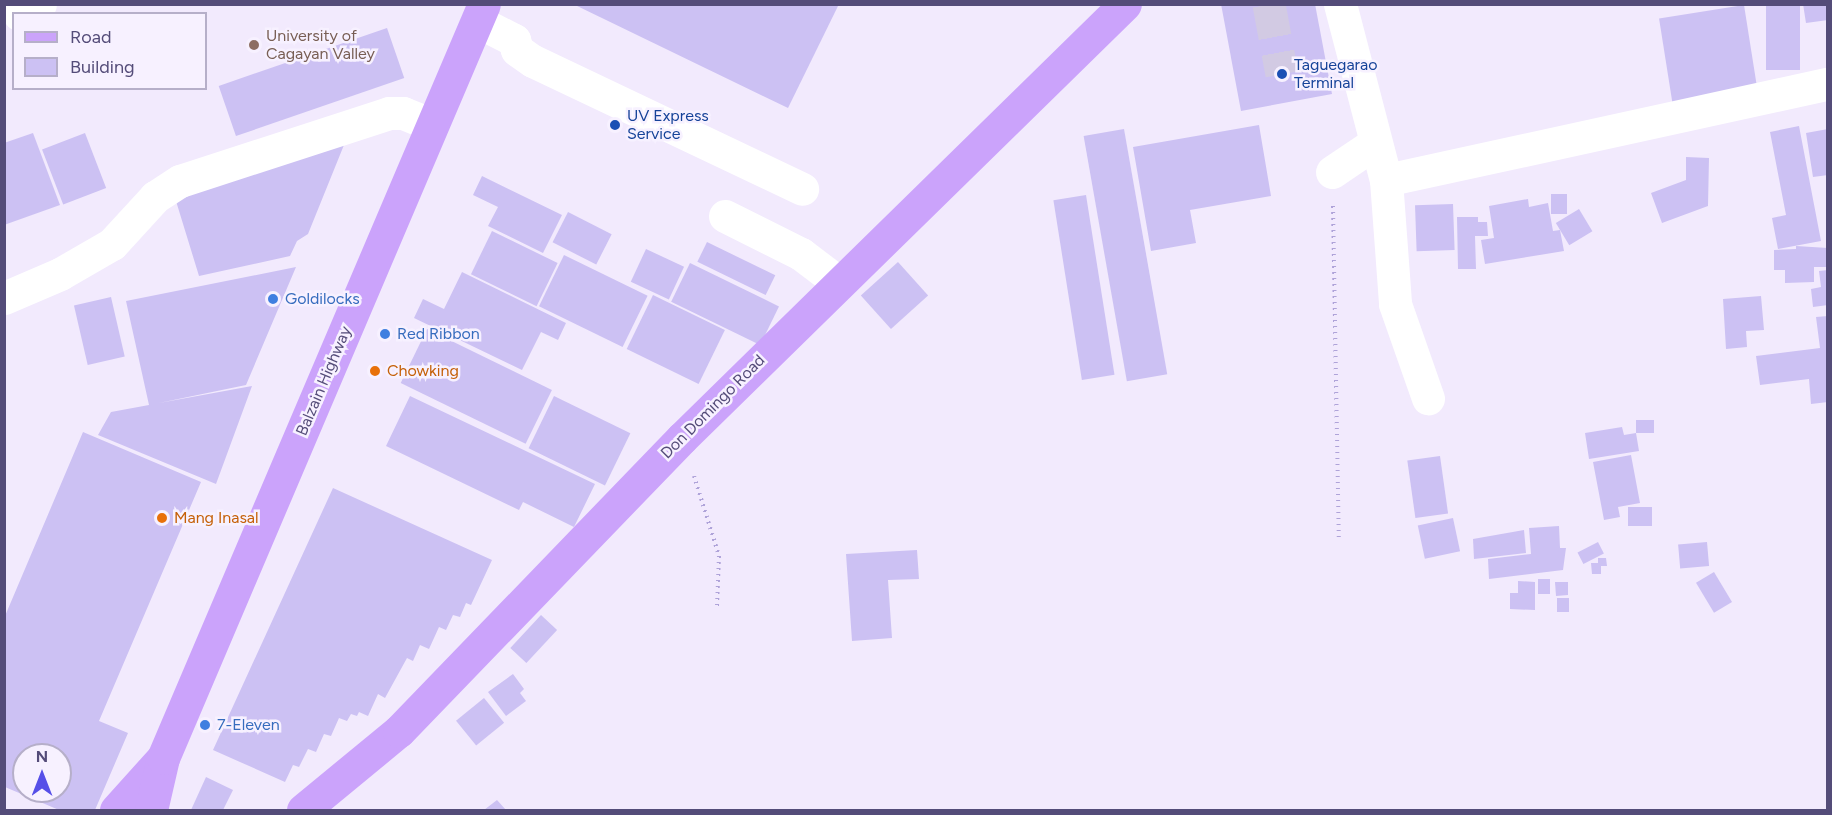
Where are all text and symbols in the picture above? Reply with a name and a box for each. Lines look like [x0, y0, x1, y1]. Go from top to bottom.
legend [12, 12, 207, 90]
text: Road [70, 26, 111, 48]
place label: University of Cagayan Valley [266, 26, 375, 64]
marker: University of Cagayan Valley [247, 38, 261, 52]
place label: Taguegarao Terminal [1294, 55, 1377, 93]
text: Building [70, 56, 135, 78]
marker: Taguegarao Terminal [1275, 67, 1289, 81]
place label: UV Express Service [627, 106, 709, 144]
marker: UV Express Service [608, 118, 622, 132]
place label: Goldilocks [285, 289, 360, 309]
marker: Goldilocks [266, 292, 280, 306]
street label: Balzain Highway [292, 323, 356, 439]
place label: Red Ribbon [397, 324, 480, 344]
marker: Red Ribbon [378, 327, 392, 341]
street label: Don Domingo Road [657, 351, 769, 463]
place label: Chowking [387, 361, 459, 381]
marker: Chowking [368, 364, 382, 378]
place label: Mang Inasal [174, 508, 259, 528]
marker: Mang Inasal [155, 511, 169, 525]
place label: 7-Eleven [217, 715, 280, 735]
marker: 7-Eleven [198, 718, 212, 732]
north arrow [12, 743, 72, 803]
text: N [36, 747, 48, 766]

